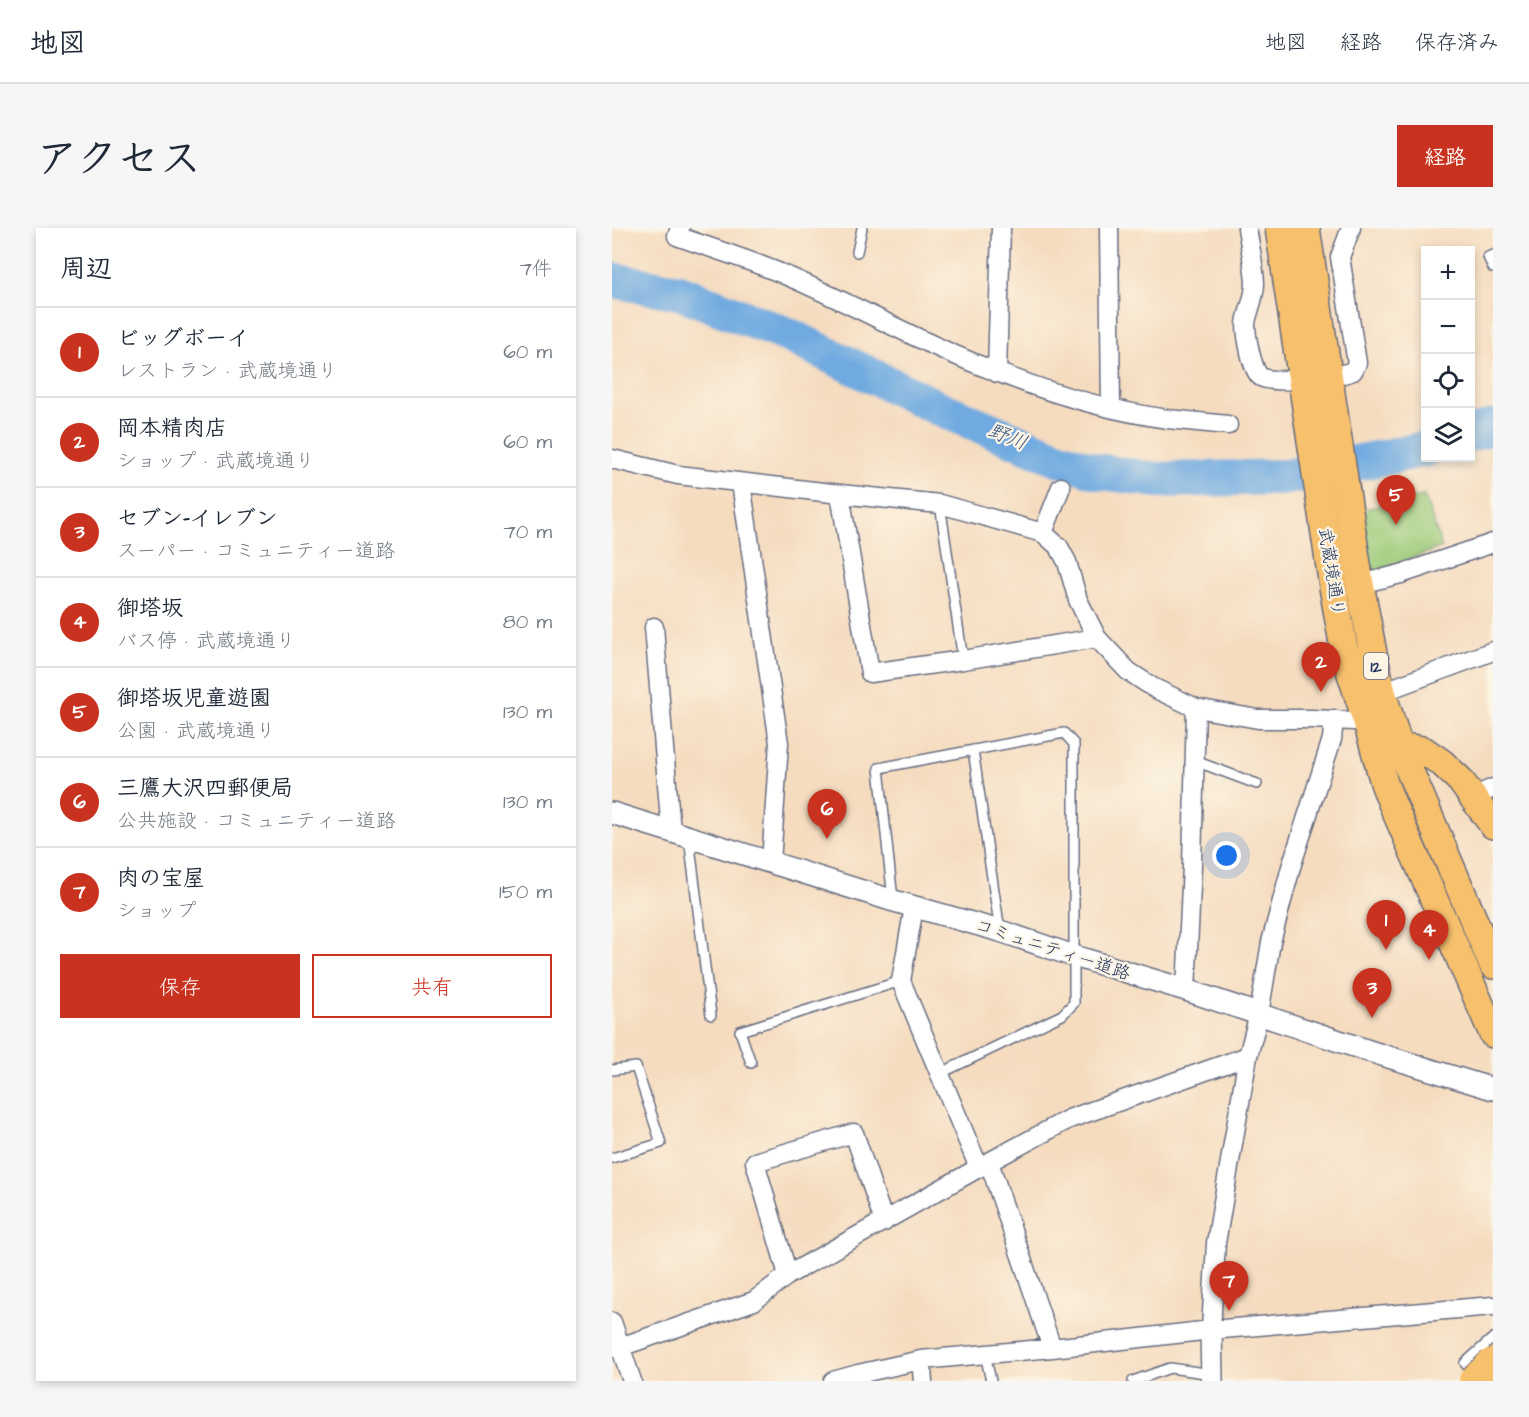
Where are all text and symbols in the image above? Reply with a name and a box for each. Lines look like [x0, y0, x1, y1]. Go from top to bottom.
text: 地図 [30, 24, 86, 63]
text: 地図 [1265, 28, 1307, 57]
text: 経路 [1340, 28, 1382, 57]
text: 保存済み [1415, 28, 1499, 57]
button: 経路 [1397, 125, 1493, 187]
text: アクセス [36, 131, 201, 189]
map controls [1421, 246, 1475, 462]
button: + [1421, 246, 1475, 300]
text: 周辺 [60, 251, 112, 287]
text: 7件 [520, 255, 552, 283]
button: − [1421, 300, 1475, 354]
text: ビッグボーイ [117, 323, 249, 354]
text: 1 [78, 338, 81, 366]
text: 60 m [503, 338, 552, 366]
button: locate [1421, 354, 1475, 408]
text: レストラン · 武蔵境通り [117, 357, 337, 385]
button: layers [1421, 408, 1475, 462]
text: 岡本精肉店 [117, 413, 227, 444]
water label: 野川 [984, 416, 1031, 457]
text: 2 [74, 428, 85, 456]
text: 60 m [503, 428, 552, 456]
text: ショップ · 武蔵境通り [117, 447, 315, 475]
pin: 5 [1376, 476, 1416, 525]
text: セブン-イレブン [117, 503, 278, 534]
text: 3 [74, 518, 85, 546]
text: 70 m [504, 518, 552, 546]
street label: 武蔵境通り [1312, 526, 1351, 618]
text: スーパー · コミュニティー道路 [117, 537, 395, 565]
text: 御塔坂 [117, 593, 183, 624]
text: 4 [73, 608, 86, 636]
text: 80 m [503, 608, 552, 636]
text: バス停 · 武蔵境通り [117, 627, 296, 655]
pin: 2 [1302, 642, 1340, 692]
road number: 12 [1364, 653, 1388, 679]
text: 御塔坂児童遊園 [117, 683, 271, 714]
text: 5 [72, 698, 87, 726]
text: 130 m [503, 698, 552, 726]
text: 公園 · 武蔵境通り [117, 717, 276, 745]
text: 三鷹大沢四郵便局 [117, 773, 293, 804]
text: 6 [73, 788, 86, 816]
text: 130 m [503, 788, 552, 816]
pin: 6 [808, 790, 846, 839]
text: 公共施設 · コミュニティー道路 [117, 807, 396, 835]
your location [1212, 841, 1241, 870]
text: 肉の宝屋 [117, 863, 205, 894]
text: 7 [73, 878, 86, 906]
text: 150 m [499, 878, 552, 906]
text: ショップ [117, 897, 196, 925]
pin: 1 [1366, 900, 1406, 950]
pin: 4 [1410, 910, 1448, 960]
street label: コミュニティー道路 [972, 913, 1134, 986]
button: 保存 [60, 954, 300, 1018]
button: 共有 [312, 954, 552, 1018]
pin: 3 [1352, 968, 1392, 1018]
pin: 7 [1210, 1262, 1248, 1311]

